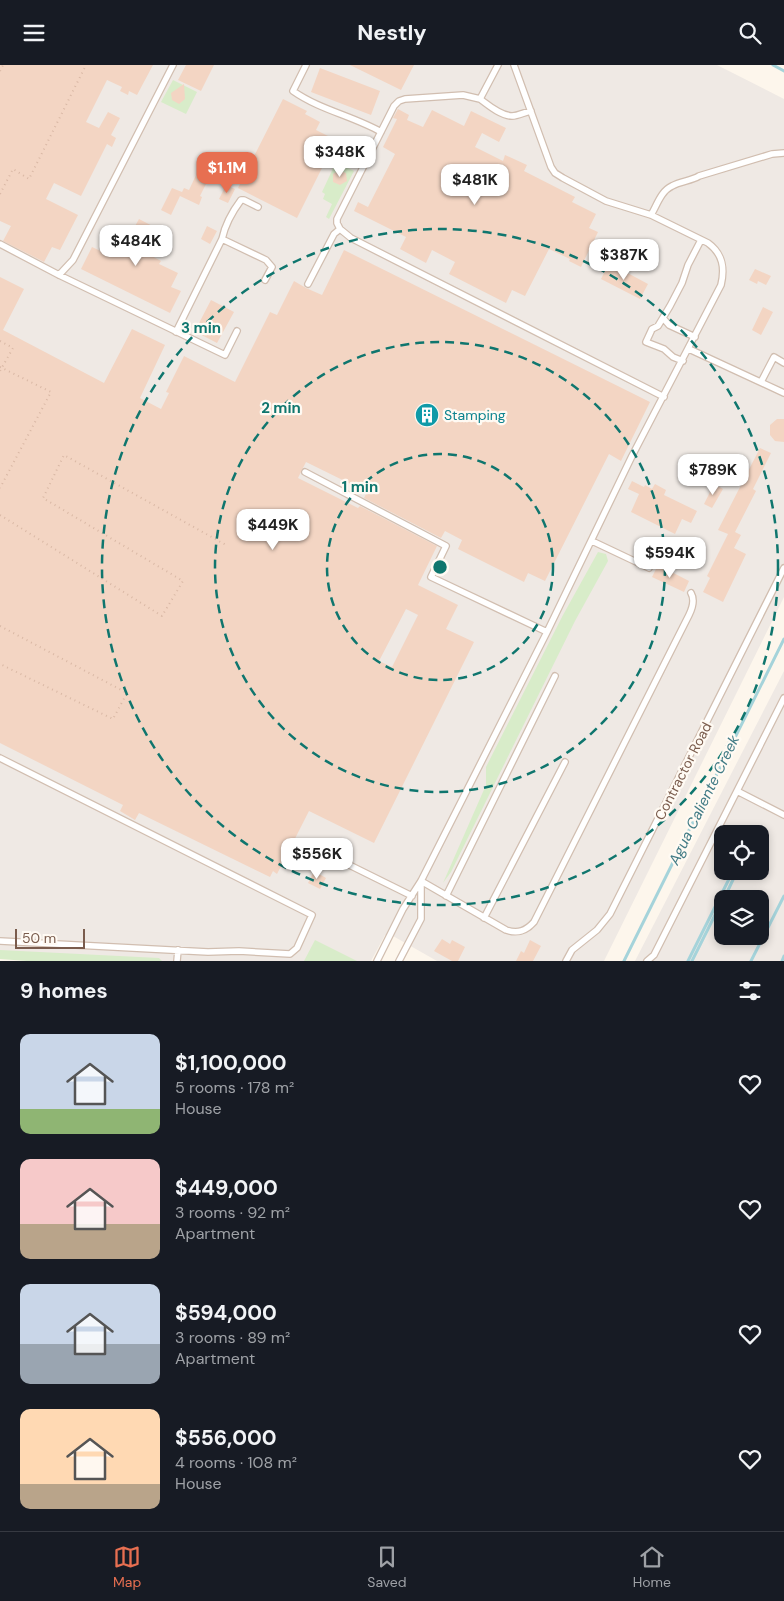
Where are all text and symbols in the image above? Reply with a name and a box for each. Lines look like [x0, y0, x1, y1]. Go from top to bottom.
text: Nestly [357, 18, 427, 47]
icon: menu [20, 19, 48, 47]
icon: search [736, 19, 764, 47]
pin: $348K [305, 135, 375, 178]
text: $348K [315, 141, 365, 162]
pin: $1.1M [192, 151, 262, 194]
text: $1.1M [208, 157, 247, 178]
pin: $481K [440, 163, 510, 206]
text: $481K [452, 169, 498, 190]
pin: $484K [101, 225, 171, 267]
text: $484K [110, 230, 162, 251]
pin: $387K [589, 239, 659, 281]
text: $387K [600, 244, 648, 265]
text: 3 min [181, 318, 221, 338]
text: 2 min [261, 398, 301, 418]
building icon: Stamping [414, 402, 440, 428]
place label: Stamping [444, 406, 506, 424]
pin: $789K [678, 453, 748, 496]
text: $789K [689, 459, 737, 480]
text: 1 min [342, 477, 378, 497]
pin: $449K [238, 509, 308, 551]
text: $449K [247, 514, 299, 535]
pin: $594K [635, 537, 705, 579]
text: $594K [645, 542, 695, 563]
centre of rings [431, 558, 449, 576]
street label: Contractor Road [651, 719, 715, 823]
water label: Agua Caliente Creek [663, 732, 744, 869]
map controls [714, 825, 769, 945]
button: locate [714, 825, 769, 880]
pin: $556K [282, 837, 352, 880]
text: $556K [292, 843, 342, 864]
button: layers [714, 890, 769, 945]
scale bar [15, 926, 85, 949]
text: 50 m [22, 929, 56, 947]
text: 9 homes [20, 977, 108, 1005]
icon: filters [736, 977, 764, 1005]
text: $1,100,000 [175, 1049, 287, 1077]
icon: home [60, 1054, 120, 1114]
icon: heart [736, 1070, 764, 1098]
text: 5 rooms · 178 m² [175, 1077, 294, 1098]
text: House [175, 1098, 222, 1119]
text: $449,000 [175, 1174, 278, 1202]
icon: home [60, 1179, 120, 1239]
icon: heart [736, 1195, 764, 1223]
text: 3 rooms · 92 m² [175, 1202, 290, 1223]
text: Apartment [175, 1223, 255, 1244]
text: $594,000 [175, 1299, 277, 1327]
icon: home [60, 1304, 120, 1364]
icon: heart [736, 1320, 764, 1348]
text: 3 rooms · 89 m² [175, 1327, 290, 1348]
text: Apartment [175, 1348, 255, 1369]
text: $556,000 [175, 1424, 277, 1452]
icon: home [60, 1429, 120, 1489]
icon: heart [736, 1445, 764, 1473]
text: 4 rooms · 108 m² [175, 1452, 297, 1473]
text: House [175, 1473, 222, 1494]
tab: Map [113, 1543, 141, 1591]
tab: Saved [367, 1543, 407, 1591]
tab: Home [633, 1543, 671, 1591]

